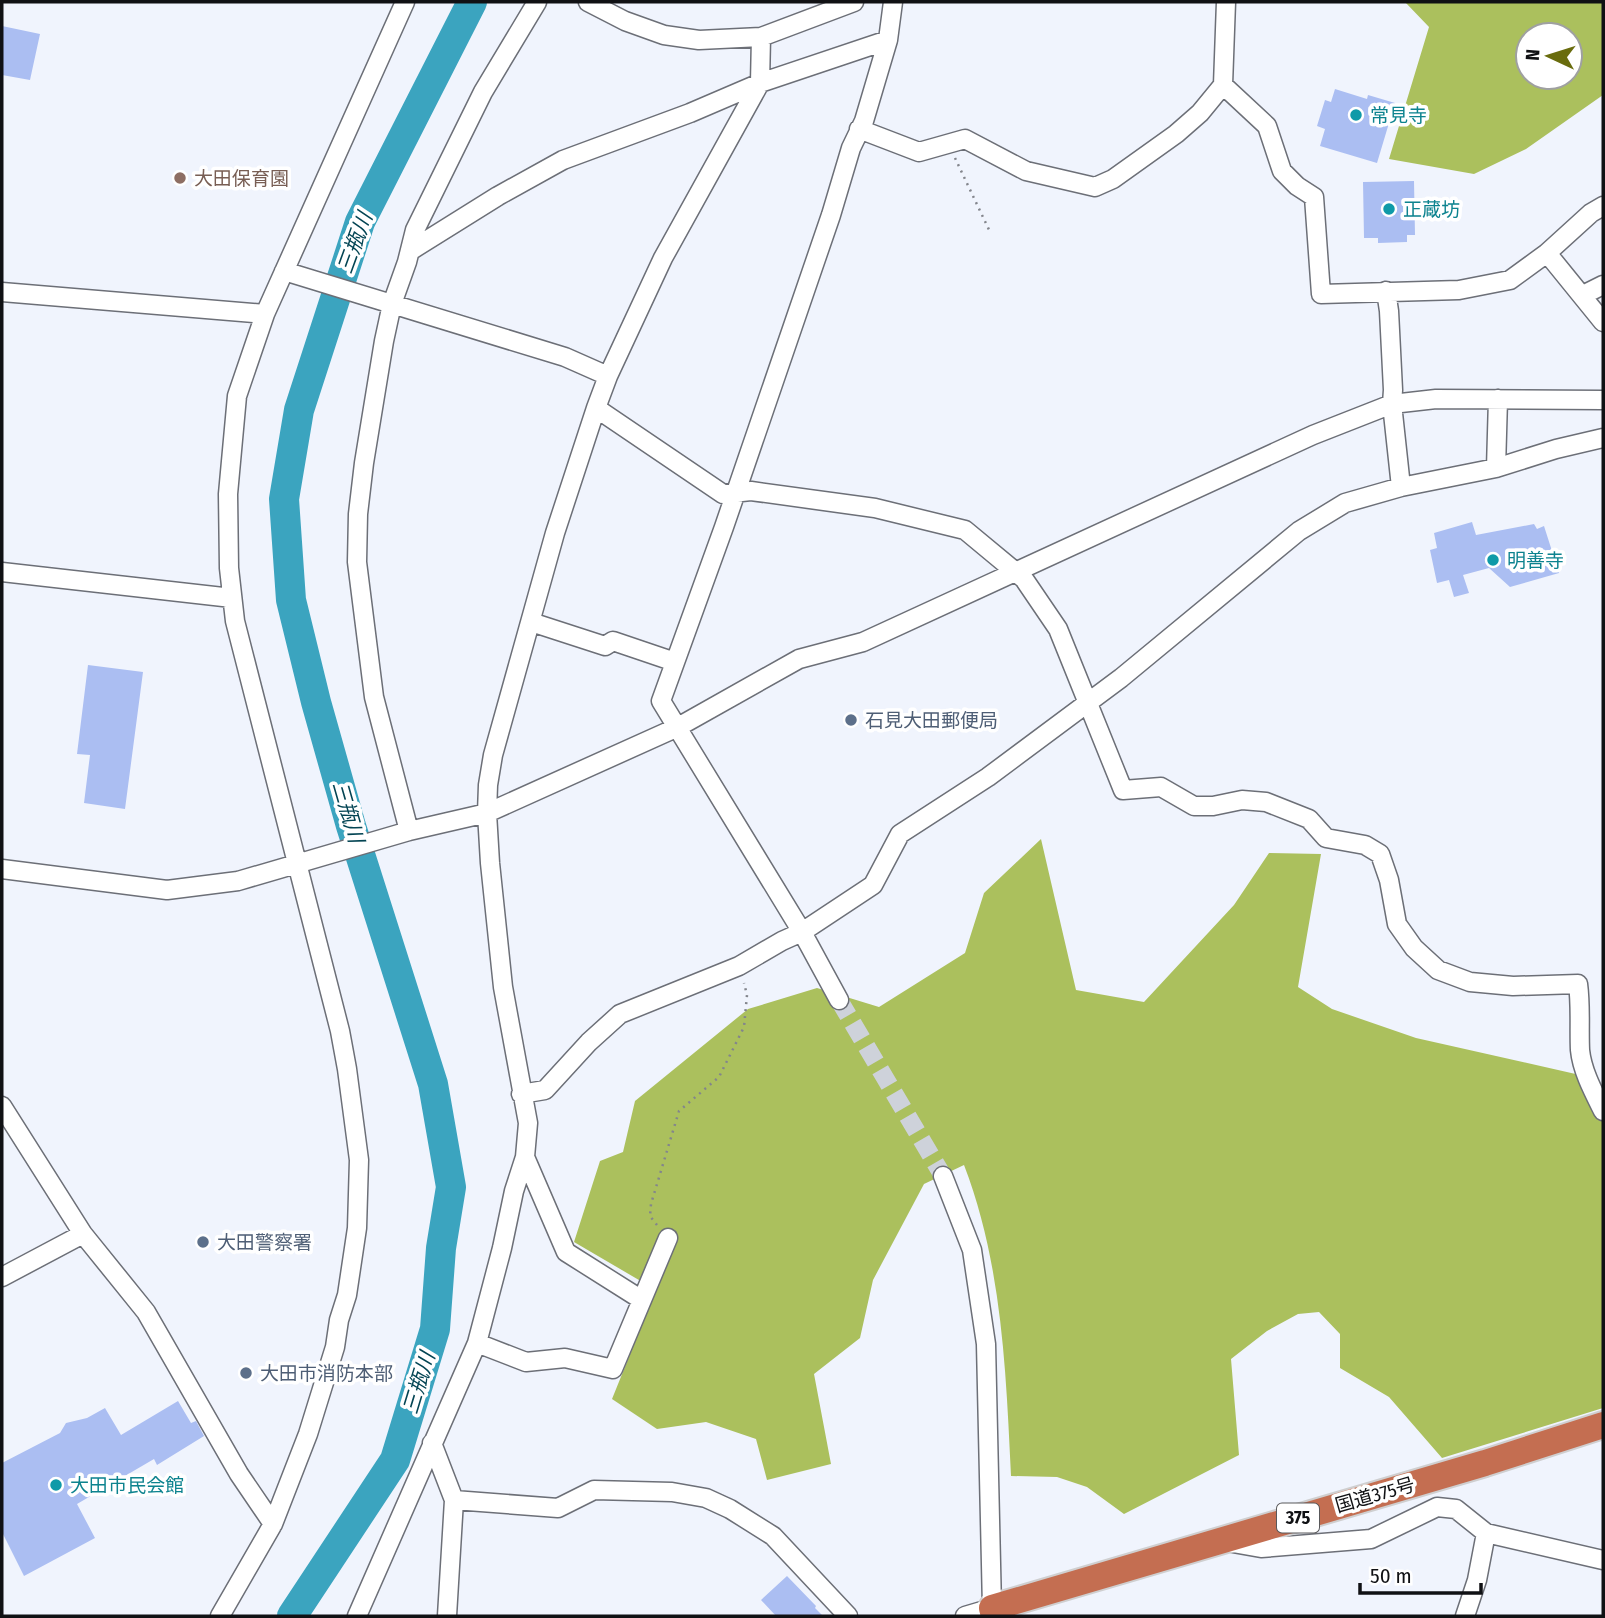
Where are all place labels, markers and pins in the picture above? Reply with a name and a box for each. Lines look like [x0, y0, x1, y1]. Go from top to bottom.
place label: 常見寺 [1370, 104, 1427, 127]
marker: 常見寺 [1348, 107, 1364, 123]
place label: 大田保育園 [194, 167, 289, 190]
marker: 大田保育園 [172, 170, 188, 186]
place label: 正蔵坊 [1403, 198, 1460, 221]
marker: 正蔵坊 [1381, 201, 1397, 217]
place label: 明善寺 [1507, 549, 1564, 572]
marker: 明善寺 [1485, 552, 1501, 568]
place label: 石見大田郵便局 [865, 709, 998, 732]
marker: 石見大田郵便局 [843, 712, 859, 728]
place label: 大田警察署 [217, 1231, 312, 1254]
marker: 大田警察署 [195, 1234, 211, 1250]
place label: 大田市消防本部 [260, 1362, 393, 1385]
marker: 大田市消防本部 [238, 1365, 254, 1381]
place label: 大田市民会館 [70, 1474, 184, 1497]
marker: 大田市民会館 [48, 1477, 64, 1493]

